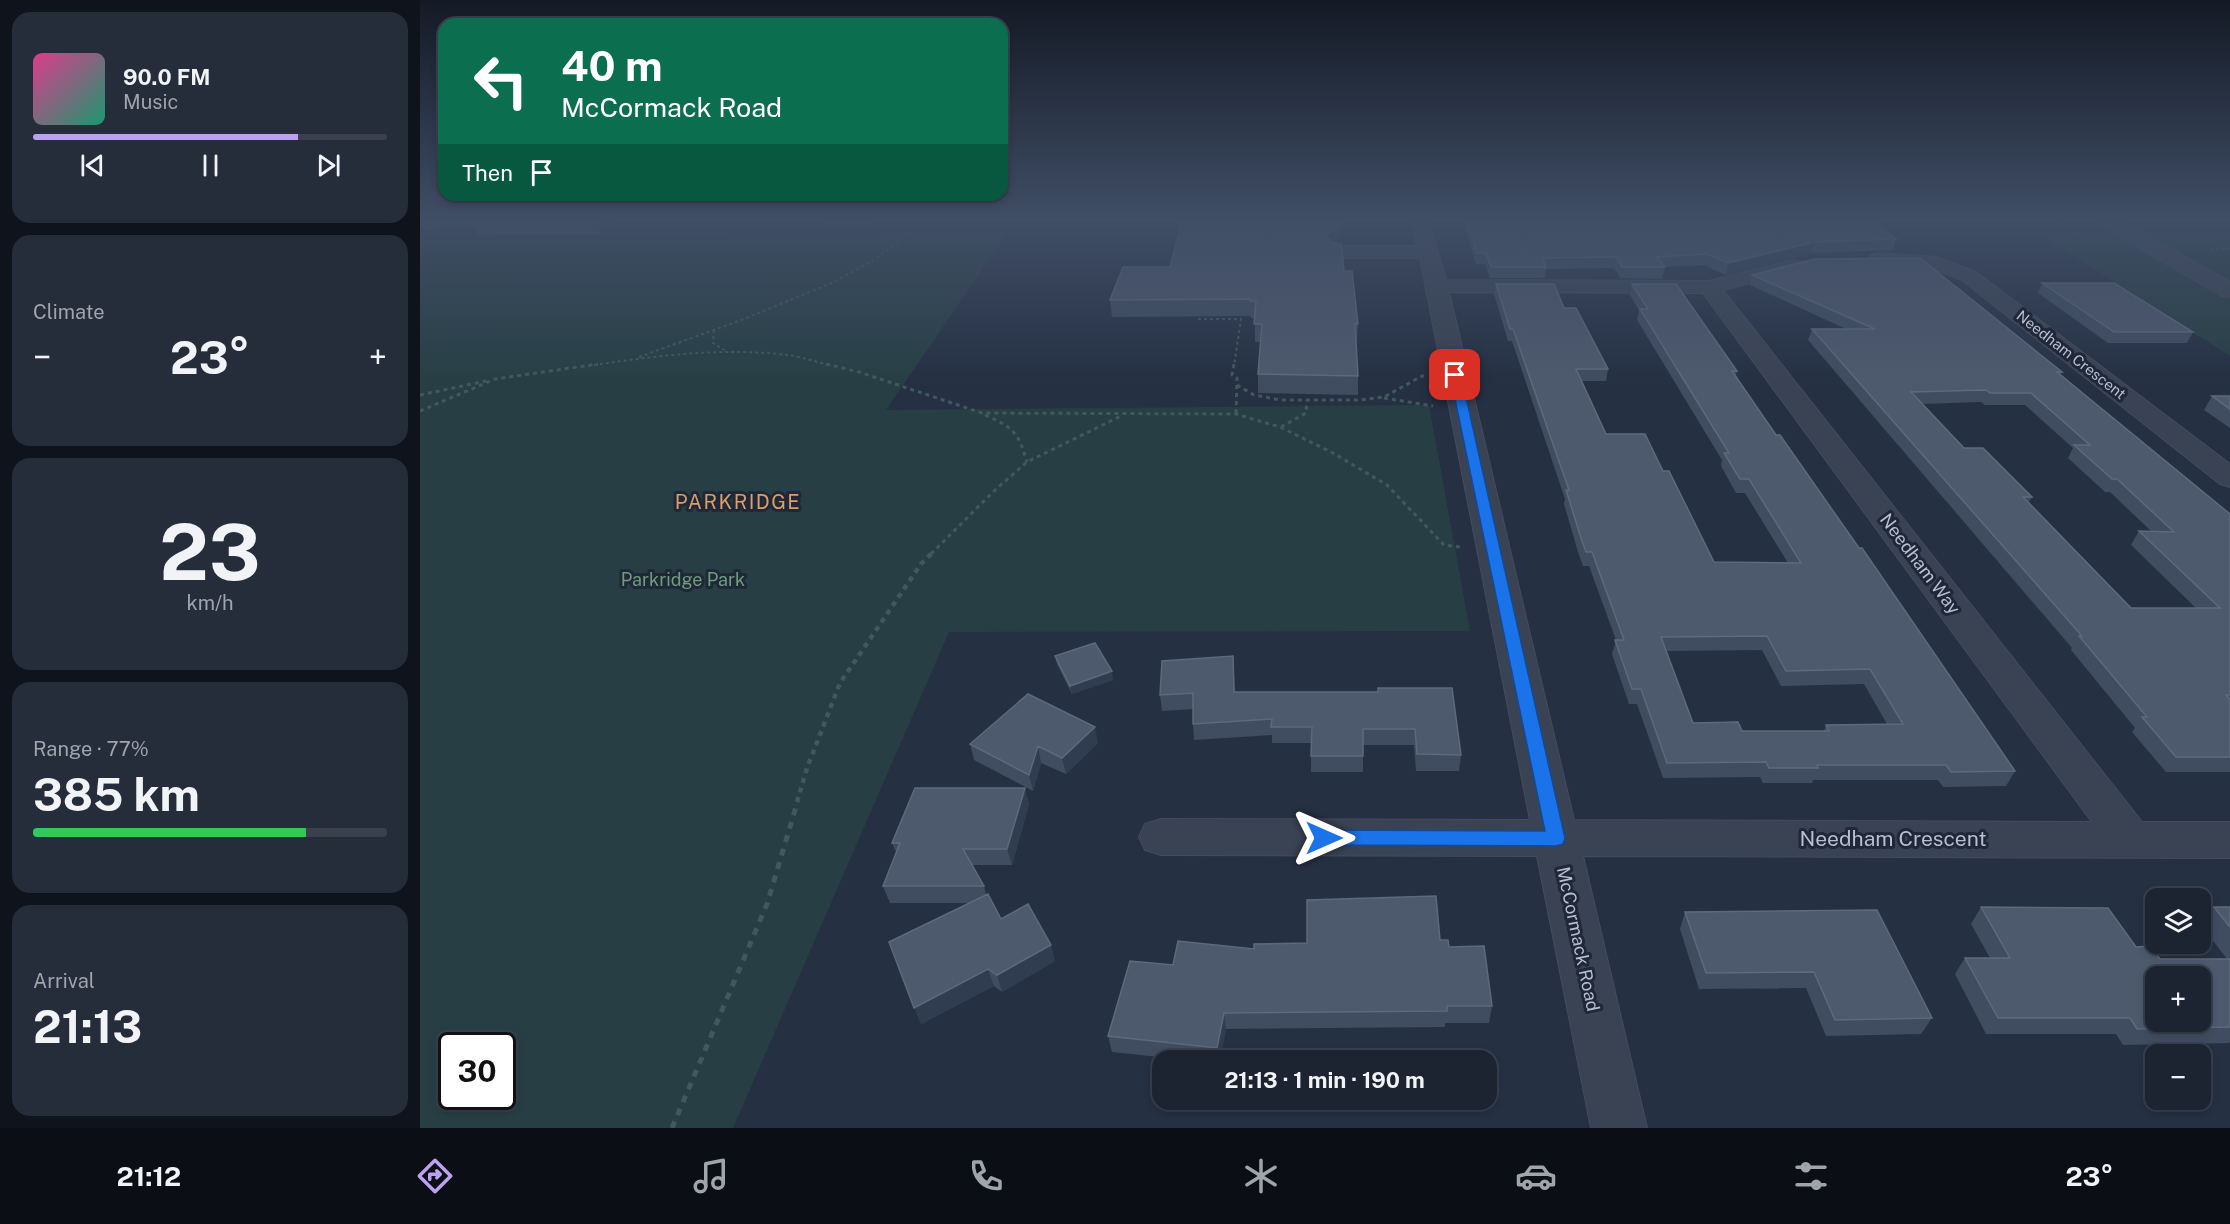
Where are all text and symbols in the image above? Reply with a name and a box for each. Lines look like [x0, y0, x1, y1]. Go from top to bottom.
text: 40 m [561, 41, 663, 90]
icon: left [462, 42, 540, 120]
text: 90.0 FM [123, 64, 210, 90]
text: Music [123, 90, 178, 114]
text: McCormack Road [561, 91, 782, 123]
icon: previous [76, 149, 109, 182]
icon: pause [194, 149, 227, 182]
icon: next [312, 149, 345, 182]
icon: arrive [525, 156, 558, 189]
text: Then [462, 160, 513, 186]
text: Climate [33, 300, 105, 324]
street label: Needham Crescent [2013, 307, 2129, 403]
text: 23° [170, 331, 250, 384]
text: − [33, 338, 51, 376]
text: + [369, 338, 387, 376]
pin [1429, 349, 1480, 400]
icon: arrive [1438, 358, 1471, 391]
district label: PARKRIDGE [675, 490, 801, 514]
text: 23 [159, 506, 261, 598]
street label: Needham Way [1876, 509, 1965, 618]
park label: Parkridge Park [621, 569, 745, 590]
text: km/h [186, 591, 234, 615]
text: Range · 77% [33, 737, 149, 761]
text: 385 km [33, 768, 200, 821]
position arrow [1292, 806, 1356, 870]
street label: Needham Crescent [1799, 826, 1987, 851]
street label: McCormack Road [1553, 865, 1604, 1013]
map controls [2145, 888, 2211, 1110]
button: layers [2145, 888, 2211, 954]
button: + [2145, 966, 2211, 1032]
text: Arrival [33, 969, 95, 993]
text: 21:13 [33, 1000, 142, 1053]
speed limit sign: 30 [438, 1032, 516, 1110]
button: − [2145, 1044, 2211, 1110]
text: 21:13 · 1 min · 190 m [1224, 1067, 1425, 1093]
icon: directions [414, 1155, 456, 1197]
icon: music [690, 1155, 732, 1197]
icon: phone [965, 1155, 1007, 1197]
icon: climate [1240, 1155, 1282, 1197]
icon: car [1515, 1155, 1557, 1197]
icon: filters [1790, 1155, 1832, 1197]
text: 21:12 [117, 1160, 181, 1192]
text: 23° [2065, 1160, 2113, 1192]

